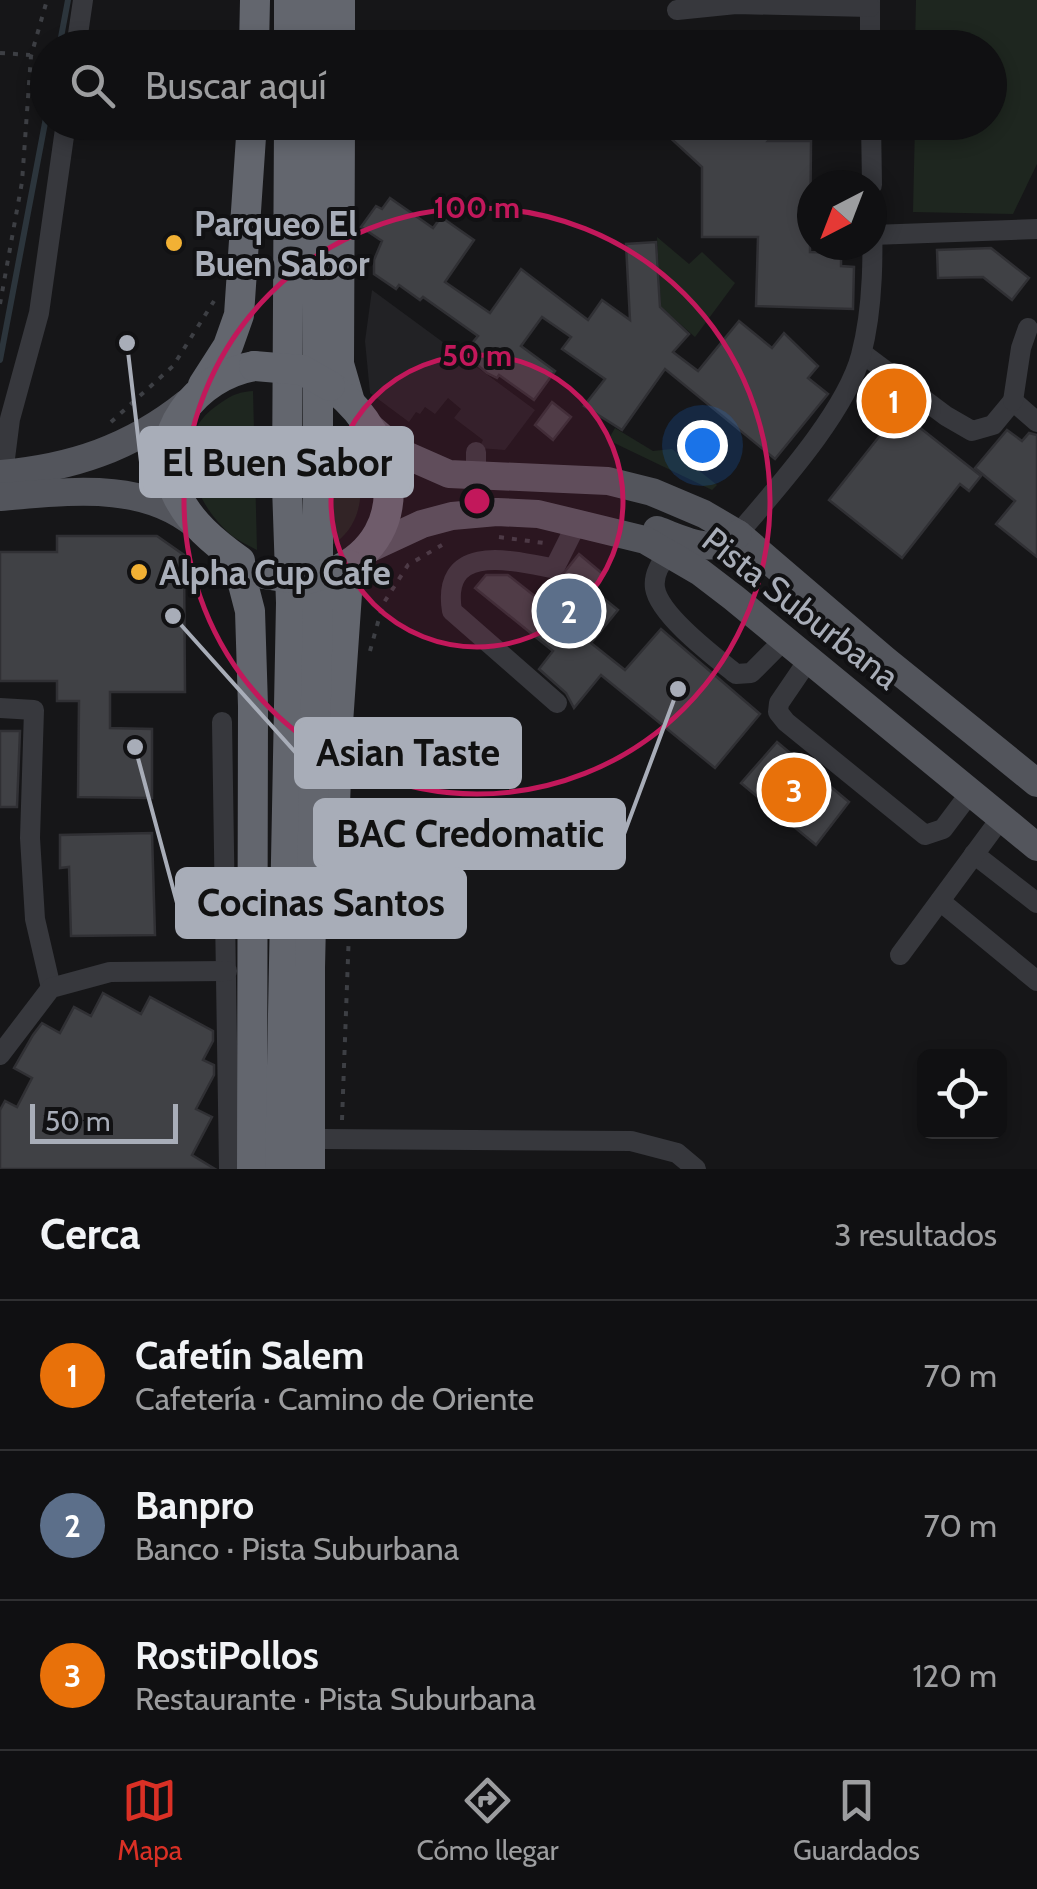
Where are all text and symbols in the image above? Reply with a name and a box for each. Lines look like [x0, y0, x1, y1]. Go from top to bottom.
search box [30, 30, 1007, 140]
icon: search [65, 58, 120, 113]
text: Buscar aquí [145, 62, 327, 109]
north arrow [797, 170, 887, 260]
text: 100 m [434, 189, 520, 226]
place label: Parqueo El Buen Sabor [194, 202, 370, 285]
marker: Parqueo El Buen Sabor [163, 232, 185, 254]
text: 50 m [442, 337, 512, 374]
pin: 1 [862, 364, 926, 438]
your location [677, 420, 728, 471]
callout: El Buen Sabor [141, 428, 412, 496]
text: El Buen Sabor [162, 439, 393, 486]
centre of rings [459, 483, 495, 519]
street label: Pista Suburbana [694, 518, 908, 698]
place label: Alpha Cup Cafe [159, 551, 391, 594]
marker: Alpha Cup Cafe [128, 561, 150, 583]
pin: 2 [536, 574, 602, 648]
callout: Asian Taste [296, 719, 520, 787]
text: Asian Taste [316, 729, 500, 776]
pin: 3 [762, 752, 826, 828]
callout: BAC Credomatic [315, 800, 624, 868]
text: BAC Credomatic [336, 810, 604, 857]
callout: Cocinas Santos [177, 869, 465, 937]
text: Cocinas Santos [197, 879, 445, 926]
map controls [917, 1049, 1007, 1139]
button: locate [917, 1049, 1007, 1139]
scale bar [30, 1099, 178, 1144]
text: 50 m [45, 1104, 111, 1138]
text: Cerca [40, 1208, 140, 1260]
text: 3 resultados [834, 1215, 997, 1254]
text: Cafetín Salem [135, 1332, 364, 1379]
text: 1 [67, 1356, 78, 1395]
text: 70 m [924, 1356, 997, 1395]
text: Cafetería · Camino de Oriente [135, 1379, 534, 1418]
text: Banpro [135, 1482, 254, 1529]
text: 2 [64, 1506, 81, 1545]
text: 70 m [924, 1506, 997, 1545]
text: Banco · Pista Suburbana [135, 1529, 459, 1568]
text: RostiPollos [135, 1632, 319, 1679]
text: 3 [64, 1656, 81, 1695]
text: 120 m [912, 1656, 997, 1695]
text: Restaurante · Pista Suburbana [135, 1679, 536, 1718]
tab: Mapa [117, 1773, 182, 1867]
tab: Cómo llegar [417, 1773, 559, 1867]
tab: Guardados [793, 1773, 920, 1867]

